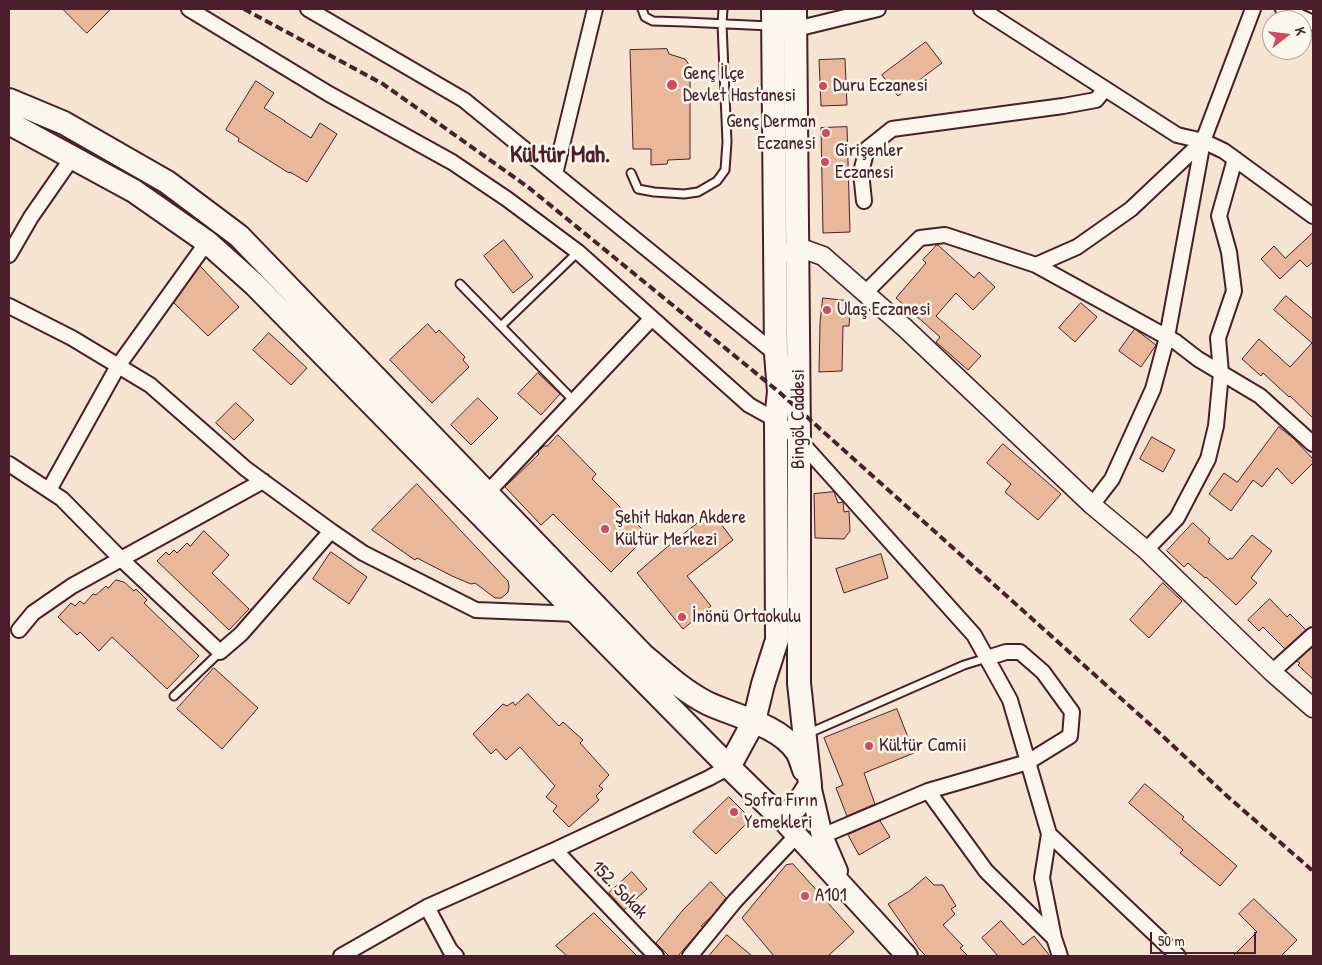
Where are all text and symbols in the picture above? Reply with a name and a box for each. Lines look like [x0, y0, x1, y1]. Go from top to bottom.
north arrow [1262, 10, 1312, 60]
text: K [1291, 25, 1311, 37]
place label: Genç İlçe Devlet Hastanesi [683, 63, 796, 107]
place label: Duru Eczanesi [833, 75, 928, 97]
marker: Genç İlçe Devlet Hastanesi [665, 78, 679, 92]
marker: Duru Eczanesi [817, 80, 829, 92]
place label: Genç Derman Eczanesi [726, 111, 816, 155]
marker: Genç Derman Eczanesi [820, 127, 832, 139]
place label: Girişenler Eczanesi [835, 140, 903, 184]
district label: Kültür Mah. [510, 142, 610, 170]
marker: Girişenler Eczanesi [819, 156, 831, 168]
place label: Ulaş Eczanesi [837, 299, 931, 321]
marker: Ulaş Eczanesi [821, 304, 833, 316]
street label: Bingöl Caddesi [788, 369, 810, 469]
place label: Şehit Hakan Akdere Kültür Merkezi [615, 507, 746, 551]
marker: Şehit Hakan Akdere Kültür Merkezi [599, 523, 611, 535]
place label: İnönü Ortaokulu [692, 606, 801, 628]
marker: İnönü Ortaokulu [676, 611, 688, 623]
place label: Kültür Camii [879, 735, 967, 757]
marker: Kültür Camii [863, 740, 875, 752]
place label: Sofra Fırın Yemekleri [744, 790, 818, 834]
marker: Sofra Fırın Yemekleri [728, 806, 740, 818]
street label: 152. Sokak [586, 856, 652, 924]
place label: A101 [815, 885, 847, 907]
marker: A101 [799, 890, 811, 902]
scale bar [1152, 922, 1258, 954]
text: 50 m [1158, 930, 1185, 951]

